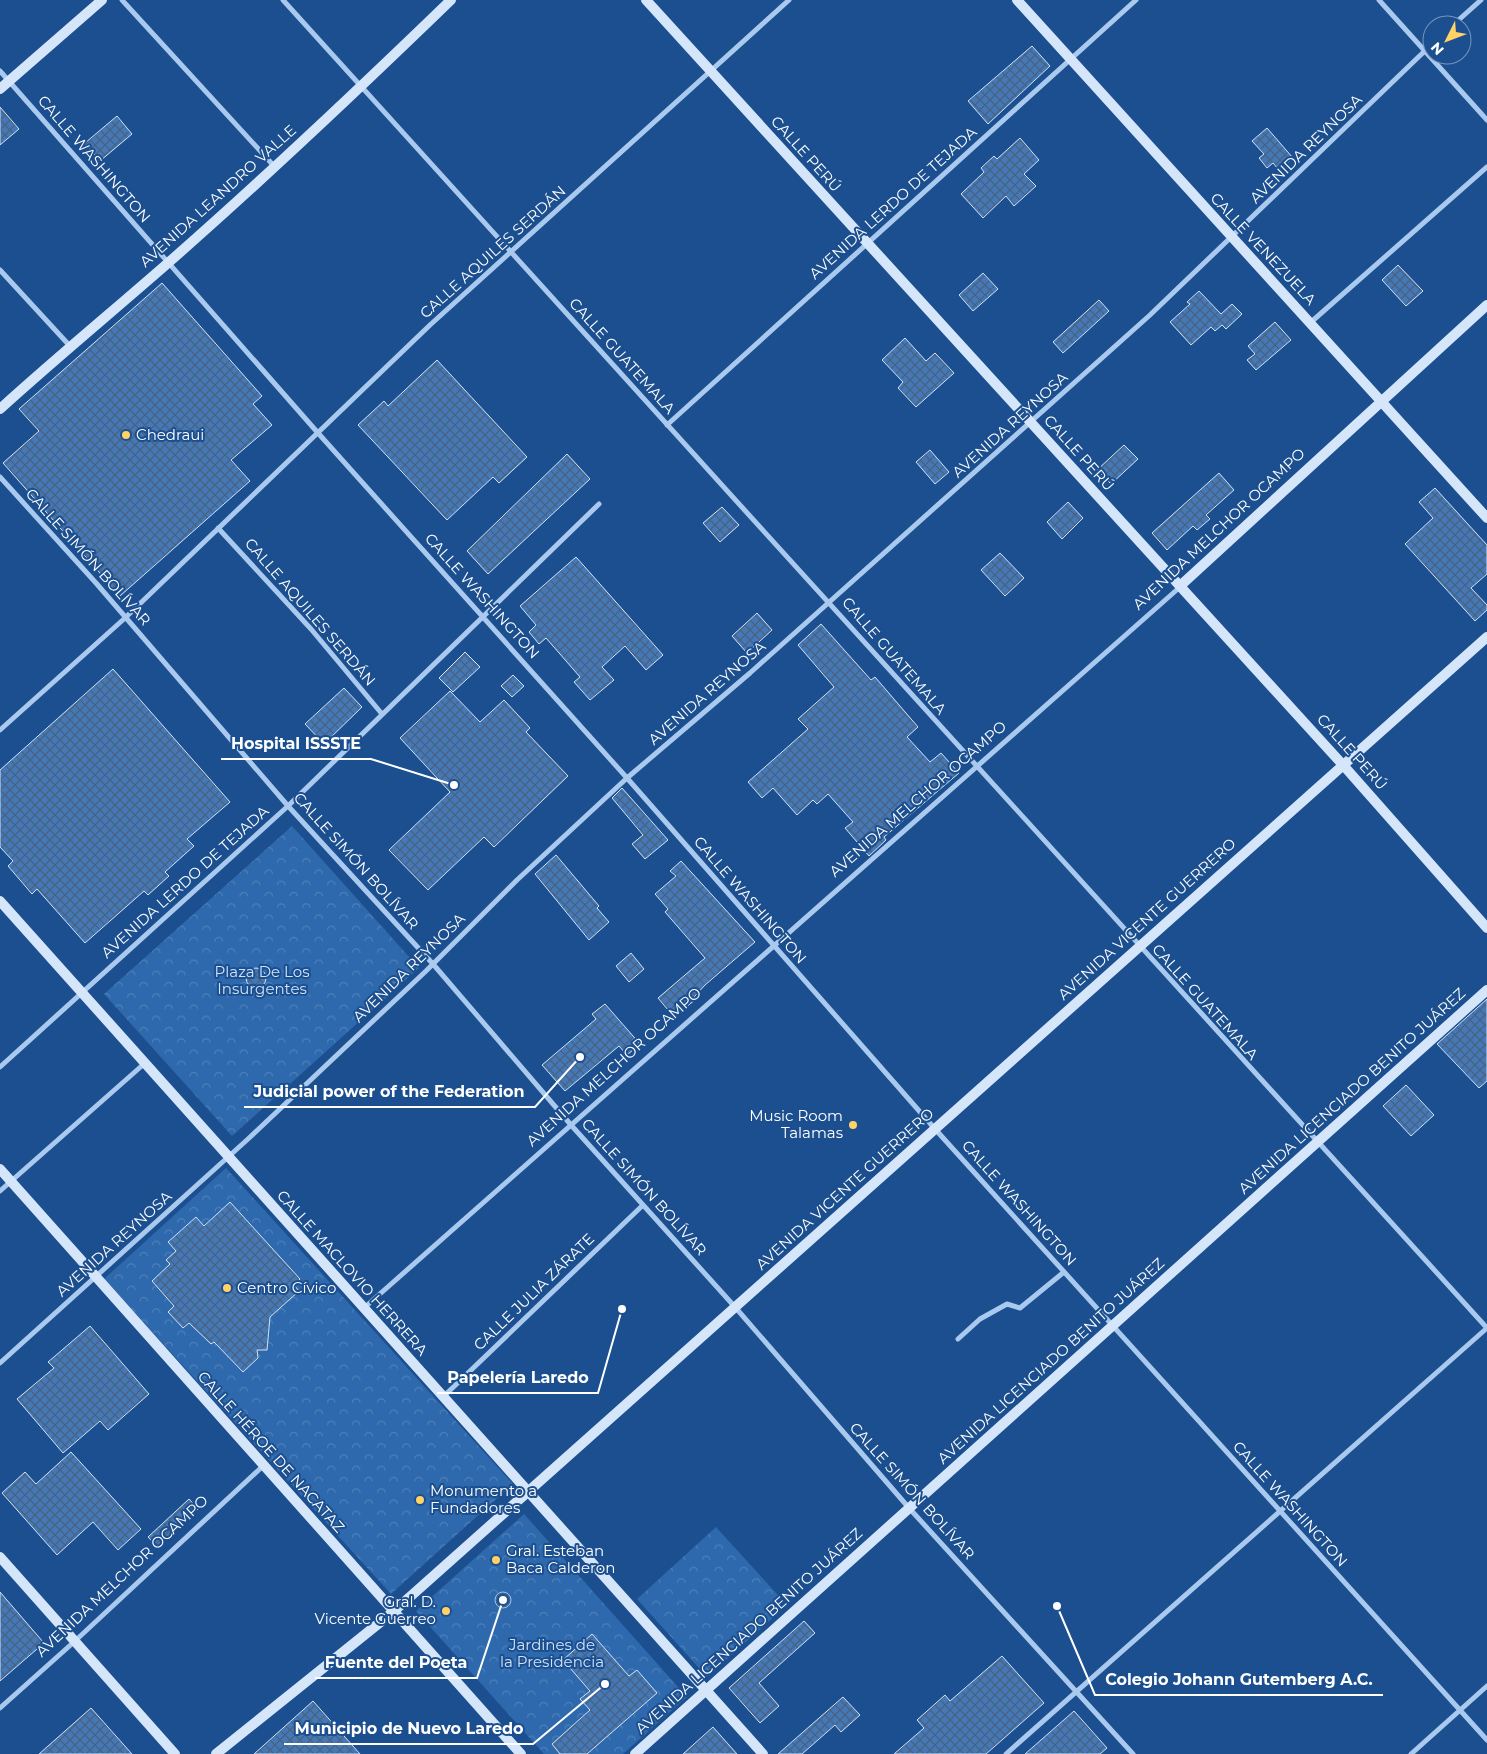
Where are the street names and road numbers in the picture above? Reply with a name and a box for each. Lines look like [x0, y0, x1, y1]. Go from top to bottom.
street label: AVENIDA REYNOSA [1245, 90, 1366, 207]
street label: CALLE WASHINGTON [34, 91, 155, 226]
street label: CALLE PERÚ [767, 112, 846, 196]
street label: AVENIDA LEANDRO VALLE [135, 120, 300, 271]
street label: AVENIDA LERDO DE TEJADA [805, 122, 981, 283]
street label: CALLE AQUILES SERDÁN [416, 181, 570, 322]
street label: CALLE VENEZUELA [1206, 189, 1320, 309]
street label: CALLE GUATEMALA [565, 294, 680, 418]
street label: AVENIDA REYNOSA [948, 368, 1072, 482]
street label: CALLE PERÚ [1040, 411, 1119, 495]
street label: AVENIDA MELCHOR OCAMPO [1129, 444, 1309, 614]
street label: CALLE SIMÓN BOLÍVAR [22, 484, 155, 629]
street label: CALLE WASHINGTON [421, 529, 544, 662]
street label: CALLE AQUILES SERDÁN [241, 534, 380, 689]
street label: CALLE GUATEMALA [838, 593, 951, 719]
street label: AVENIDA REYNOSA [644, 636, 769, 749]
street label: CALLE PERÚ [1313, 710, 1392, 794]
street label: AVENIDA MELCHOR OCAMPO [825, 716, 1010, 881]
street label: CALLE SIMÓN BOLÍVAR [290, 788, 423, 933]
street label: AVENIDA LERDO DE TEJADA [97, 801, 273, 962]
street label: CALLE WASHINGTON [690, 832, 811, 967]
street label: AVENIDA VICENTE GUERRERO [1054, 834, 1240, 1004]
street label: AVENIDA REYNOSA [348, 909, 469, 1026]
street label: CALLE GUATEMALA [1148, 940, 1263, 1064]
street label: AVENIDA MELCHOR OCAMPO [522, 983, 705, 1150]
street label: AVENIDA LICENCIADO BENITO JUÁREZ [1234, 983, 1469, 1198]
street label: AVENIDA VICENTE GUERRERO [752, 1104, 938, 1274]
street label: CALLE SIMÓN BOLÍVAR [578, 1114, 711, 1259]
street label: CALLE WASHINGTON [958, 1136, 1081, 1269]
street label: CALLE MACLOVIO HERRERA [273, 1186, 432, 1359]
street label: AVENIDA REYNOSA [52, 1187, 176, 1301]
street label: CALLE JULIA ZÁRATE [469, 1229, 598, 1354]
street label: AVENIDA LICENCIADO BENITO JUÁREZ [933, 1253, 1168, 1468]
street label: CALLE HÉROE DE NACATAZ [194, 1367, 349, 1537]
street label: CALLE SIMÓN BOLÍVAR [846, 1418, 979, 1563]
street label: CALLE WASHINGTON [1229, 1437, 1352, 1570]
street label: AVENIDA MELCHOR OCAMPO [32, 1491, 212, 1661]
street label: AVENIDA LICENCIADO BENITO JUÁREZ [631, 1523, 866, 1738]

